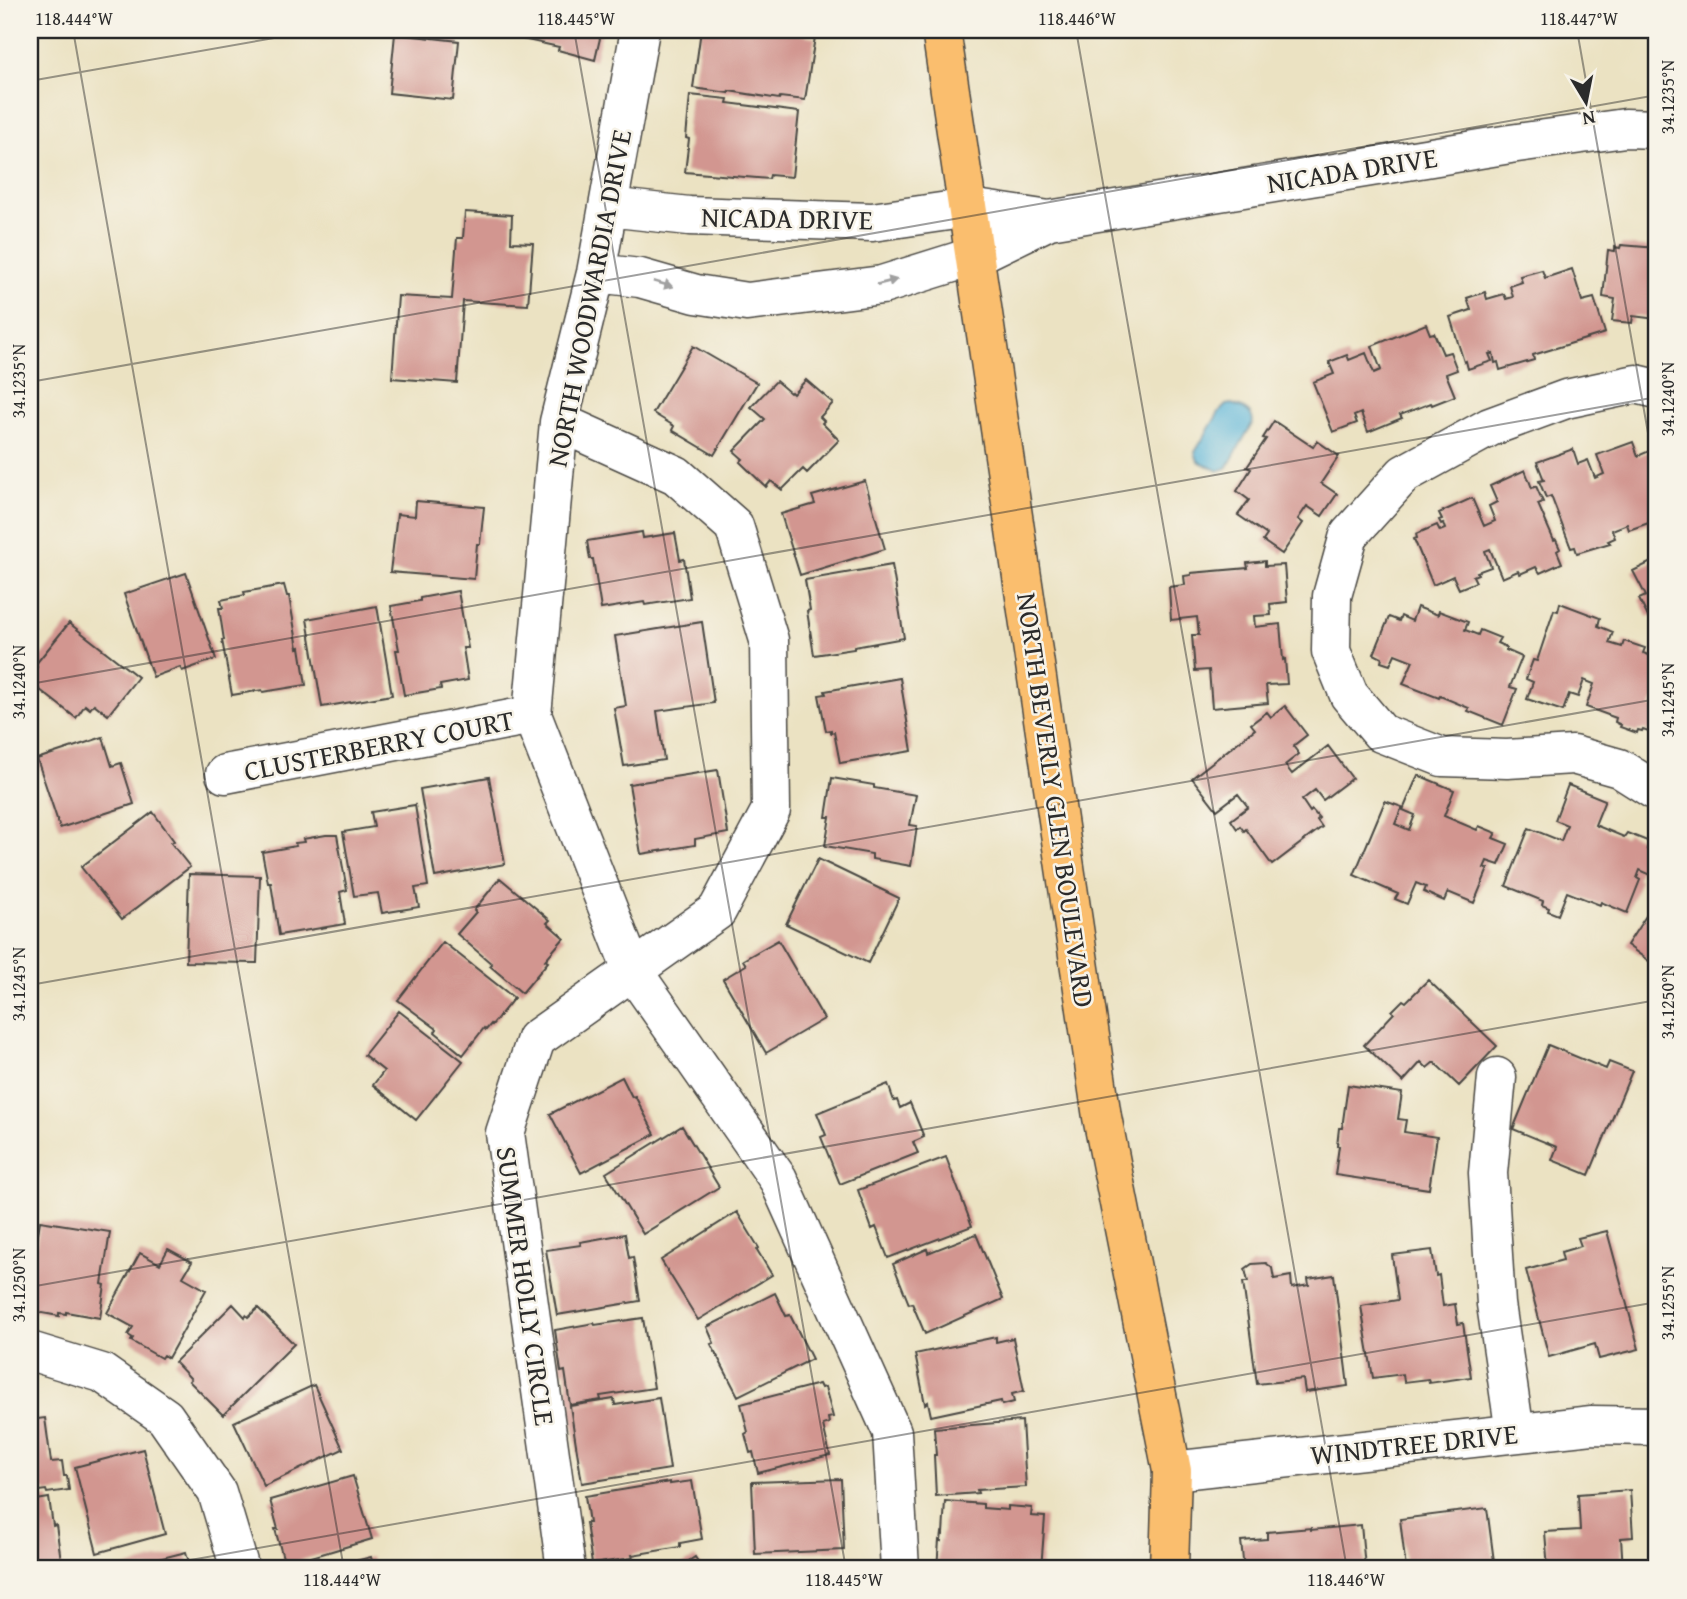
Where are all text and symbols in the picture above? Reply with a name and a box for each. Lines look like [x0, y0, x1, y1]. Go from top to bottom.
text: 118.444°W [35, 5, 114, 32]
text: 118.445°W [537, 5, 616, 32]
text: 118.446°W [1038, 5, 1117, 32]
text: 118.447°W [1540, 5, 1619, 32]
text: 34.1235°N [1654, 59, 1681, 134]
north arrow [1550, 66, 1620, 136]
text: N [1580, 104, 1598, 134]
street label: NORTH WOODWARDIA DRIVE [536, 126, 641, 470]
street label: NICADA DRIVE [1264, 136, 1440, 203]
street label: NICADA DRIVE [701, 196, 873, 239]
one-way arrow [876, 276, 898, 287]
one-way arrow [653, 280, 674, 290]
text: 34.1235°N [5, 343, 32, 418]
text: 34.1240°N [1654, 361, 1681, 436]
street label: NORTH BEVERLY GLEN BOULEVARD [1007, 590, 1106, 1010]
text: 34.1240°N [5, 644, 32, 719]
text: 34.1245°N [1654, 662, 1681, 737]
street label: CLUSTERBERRY COURT [240, 698, 518, 791]
text: 34.1245°N [5, 946, 32, 1021]
text: 34.1250°N [1654, 964, 1681, 1039]
street label: SUMMER HOLLY CIRCLE [487, 1144, 566, 1428]
text: 34.1250°N [5, 1247, 32, 1322]
text: 34.1255°N [1654, 1265, 1681, 1340]
street label: WINDTREE DRIVE [1308, 1412, 1520, 1475]
text: 118.444°W [303, 1566, 382, 1593]
text: 118.445°W [805, 1566, 884, 1593]
text: 118.446°W [1307, 1566, 1386, 1593]

